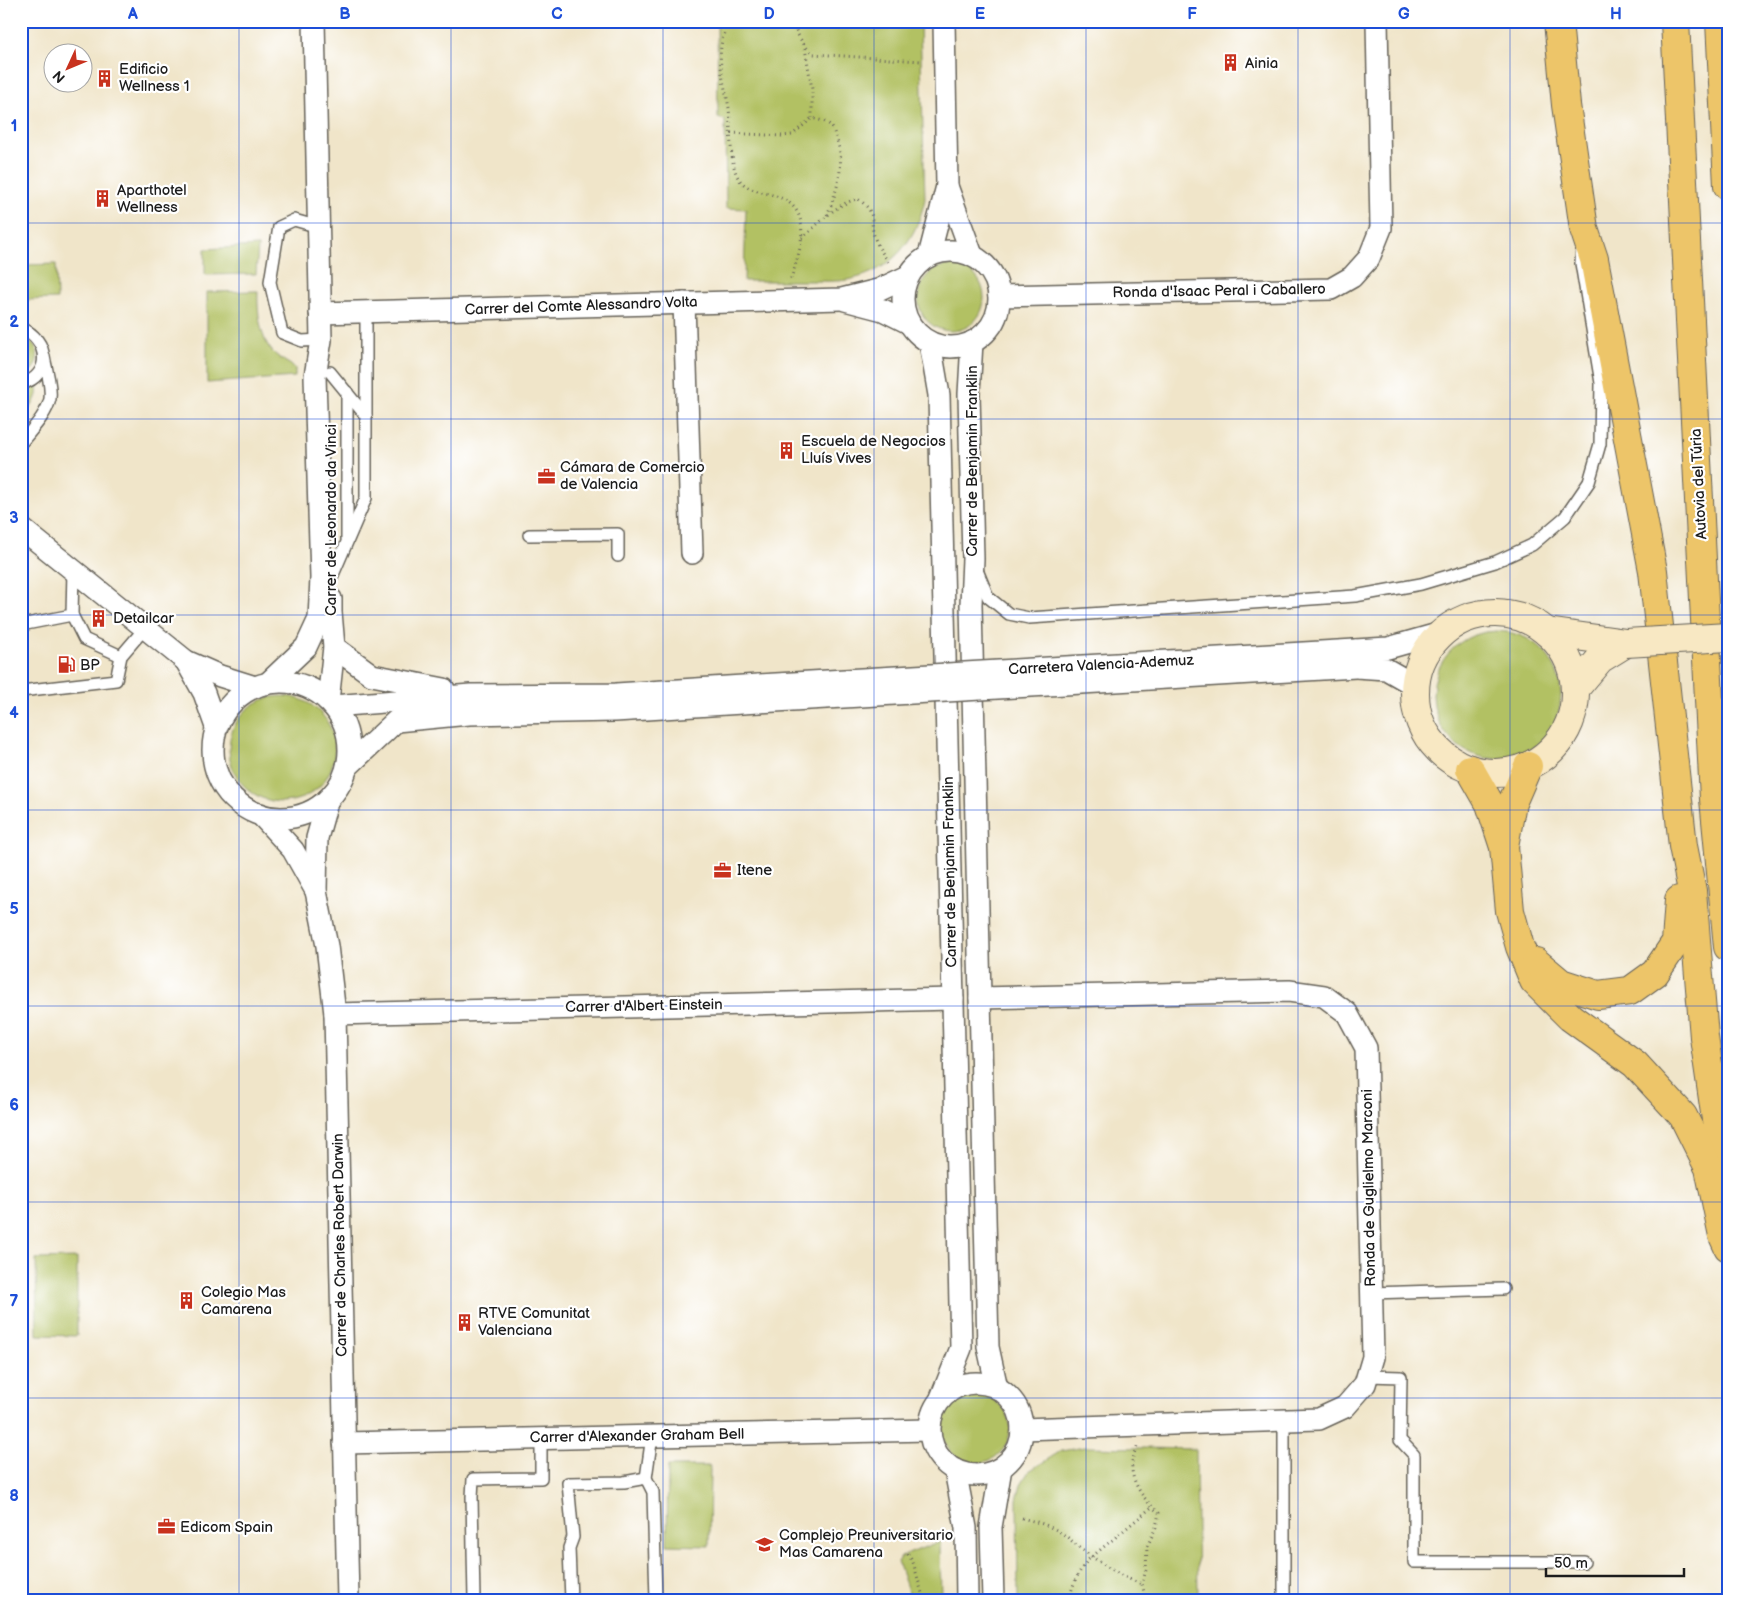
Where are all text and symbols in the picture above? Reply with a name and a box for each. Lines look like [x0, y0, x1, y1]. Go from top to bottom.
text: A [127, 5, 138, 24]
text: B [339, 5, 351, 24]
text: C [551, 5, 563, 24]
text: D [763, 5, 775, 24]
text: E [975, 5, 985, 24]
text: F [1187, 5, 1197, 24]
text: G [1398, 5, 1410, 24]
text: H [1610, 5, 1622, 24]
north arrow [42, 42, 92, 92]
building icon: Ainia [1221, 53, 1241, 73]
place label: Ainia [1245, 54, 1278, 73]
place label: Edificio Wellness 1 [119, 60, 189, 96]
text: N [49, 67, 69, 86]
building icon: Edificio Wellness 1 [95, 68, 115, 88]
text: 1 [11, 117, 17, 136]
place label: Aparthotel Wellness [117, 181, 187, 217]
building icon: Aparthotel Wellness [93, 189, 113, 209]
street label: Ronda d'Isaac Peral i Caballero [1112, 280, 1326, 302]
street label: Carrer del Comte Alessandro Volta [464, 292, 698, 320]
text: 2 [9, 313, 19, 332]
street label: Carrer de Benjamin Franklin [963, 365, 982, 557]
street label: Carrer de Leonardo da Vinci [322, 424, 341, 616]
street label: Autovia del Túria [1687, 428, 1711, 540]
place label: Escuela de Negocios Lluís Vives [801, 432, 946, 468]
building icon: Escuela de Negocios Lluís Vives [777, 440, 797, 460]
place label: Cámara de Comercio de Valencia [560, 458, 705, 494]
office icon: Cámara de Comercio de Valencia [536, 466, 556, 486]
text: 3 [9, 509, 19, 528]
building icon: Detailcar [89, 608, 109, 628]
place label: Detailcar [113, 609, 174, 628]
street label: Carretera Valencia-Ademuz [1008, 651, 1195, 679]
fuel station icon: BP [56, 655, 76, 675]
place label: BP [80, 656, 100, 675]
text: 4 [9, 704, 19, 723]
street label: Carrer de Benjamin Franklin [939, 776, 961, 968]
office icon: Itene [713, 860, 733, 880]
place label: Itene [737, 861, 772, 880]
text: 5 [9, 900, 19, 919]
street label: Carrer d'Albert Einstein [565, 995, 723, 1017]
street label: Ronda de Guglielmo Marconi [1358, 1089, 1380, 1287]
text: 6 [9, 1096, 19, 1115]
street label: Carrer de Charles Robert Darwin [329, 1133, 351, 1357]
place label: Colegio Mas Camarena [201, 1283, 286, 1319]
building icon: Colegio Mas Camarena [177, 1291, 197, 1311]
text: 7 [10, 1292, 19, 1311]
place label: RTVE Comunitat Valenciana [478, 1304, 590, 1340]
building icon: RTVE Comunitat Valenciana [454, 1312, 474, 1332]
street label: Carrer d'Alexander Graham Bell [530, 1425, 744, 1447]
text: 8 [9, 1487, 19, 1506]
office icon: Edicom Spain [156, 1517, 176, 1537]
place label: Edicom Spain [180, 1518, 273, 1537]
place label: Complejo Preuniversitario Mas Camarena [779, 1526, 953, 1562]
school or university icon: Complejo Preuniversitario Mas Camarena [755, 1534, 775, 1554]
scale bar [1546, 1546, 1684, 1578]
text: 50 m [1554, 1554, 1588, 1573]

